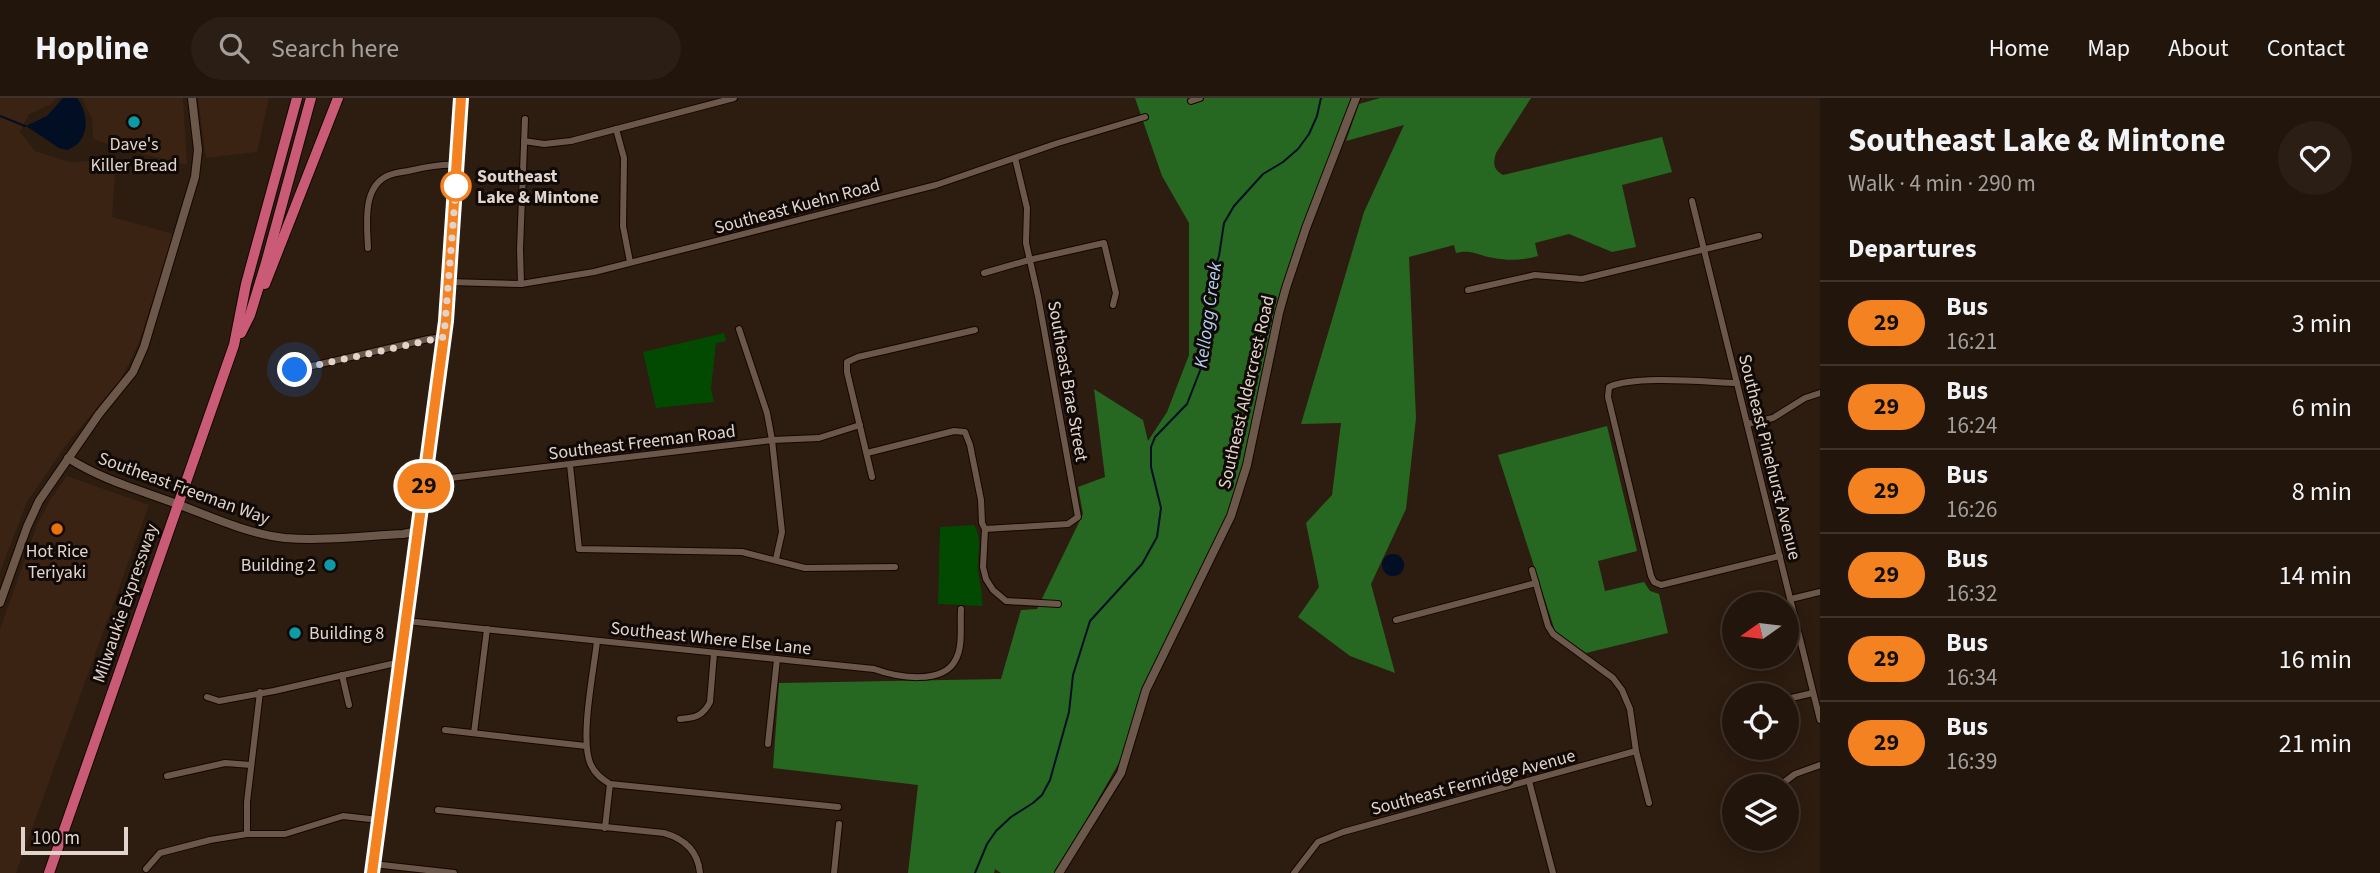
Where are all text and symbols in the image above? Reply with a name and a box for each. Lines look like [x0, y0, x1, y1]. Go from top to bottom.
search box [191, 17, 681, 80]
text: Hopline [35, 25, 149, 72]
icon: search [215, 29, 253, 67]
text: Search here [271, 30, 399, 67]
text: Home [1989, 31, 2049, 66]
text: Map [2087, 31, 2130, 66]
text: About [2168, 31, 2229, 66]
text: Contact [2267, 31, 2345, 66]
marker: Dave's Killer Bread [126, 114, 142, 130]
text: Southeast Lake & Mintone [1848, 117, 2226, 164]
button: heart [2278, 121, 2352, 195]
place label: Dave's Killer Bread [90, 132, 178, 178]
place label: Southeast Lake & Mintone [477, 164, 599, 210]
text: Walk · 4 min · 290 m [1848, 167, 2036, 200]
marker: Southeast Lake & Mintone [441, 171, 471, 201]
street label: Southeast Kuehn Road [712, 172, 883, 241]
text: Departures [1848, 230, 1976, 267]
water label: Kellogg Creek [1188, 260, 1229, 370]
text: Bus [1946, 288, 1988, 325]
street label: Southeast Aldercrest Road [1212, 293, 1281, 491]
street label: Southeast Brae Street [1041, 299, 1094, 463]
text: 29 [1874, 305, 1899, 340]
text: 3 min [2292, 305, 2352, 342]
text: 16:21 [1946, 325, 1997, 358]
your location [277, 352, 312, 387]
street label: Southeast Pinehurst Avenue [1732, 352, 1807, 563]
text: Bus [1946, 372, 1988, 409]
text: 29 [1874, 389, 1899, 424]
text: 6 min [2292, 389, 2352, 426]
text: 16:24 [1946, 409, 1997, 442]
street label: Southeast Freeman Road [547, 419, 737, 466]
street label: Southeast Freeman Way [95, 446, 274, 531]
text: Bus [1946, 456, 1988, 493]
line badge: 29 [392, 463, 456, 509]
text: 29 [411, 468, 437, 503]
text: 29 [1874, 473, 1899, 508]
text: 8 min [2292, 473, 2352, 510]
text: 16:26 [1946, 493, 1997, 526]
street label: Milwaukie Expressway [86, 520, 165, 686]
marker: Hot Rice Teriyaki [49, 521, 65, 537]
place label: Hot Rice Teriyaki [26, 539, 88, 585]
text: Bus [1946, 540, 1988, 577]
place label: Building 2 [241, 553, 316, 578]
marker: Building 2 [322, 557, 338, 573]
text: 29 [1874, 557, 1899, 592]
text: 14 min [2279, 557, 2352, 594]
text: 16:32 [1946, 577, 1997, 610]
north arrow [1722, 592, 1799, 668]
map controls [1722, 592, 1799, 851]
street label: Southeast Where Else Lane [609, 616, 813, 661]
place label: Building 8 [309, 621, 384, 646]
text: Bus [1946, 624, 1988, 661]
marker: Building 8 [287, 625, 303, 641]
text: 29 [1874, 641, 1899, 676]
text: 16 min [2279, 641, 2352, 678]
text: 16:34 [1946, 661, 1997, 694]
button: locate [1722, 683, 1799, 760]
text: Bus [1946, 708, 1988, 745]
text: 29 [1874, 725, 1899, 760]
text: 21 min [2279, 725, 2352, 762]
street label: Southeast Fernridge Avenue [1368, 743, 1578, 822]
text: 16:39 [1946, 745, 1997, 778]
button: layers [1722, 774, 1799, 851]
scale bar [21, 824, 128, 856]
text: 100 m [32, 825, 80, 852]

